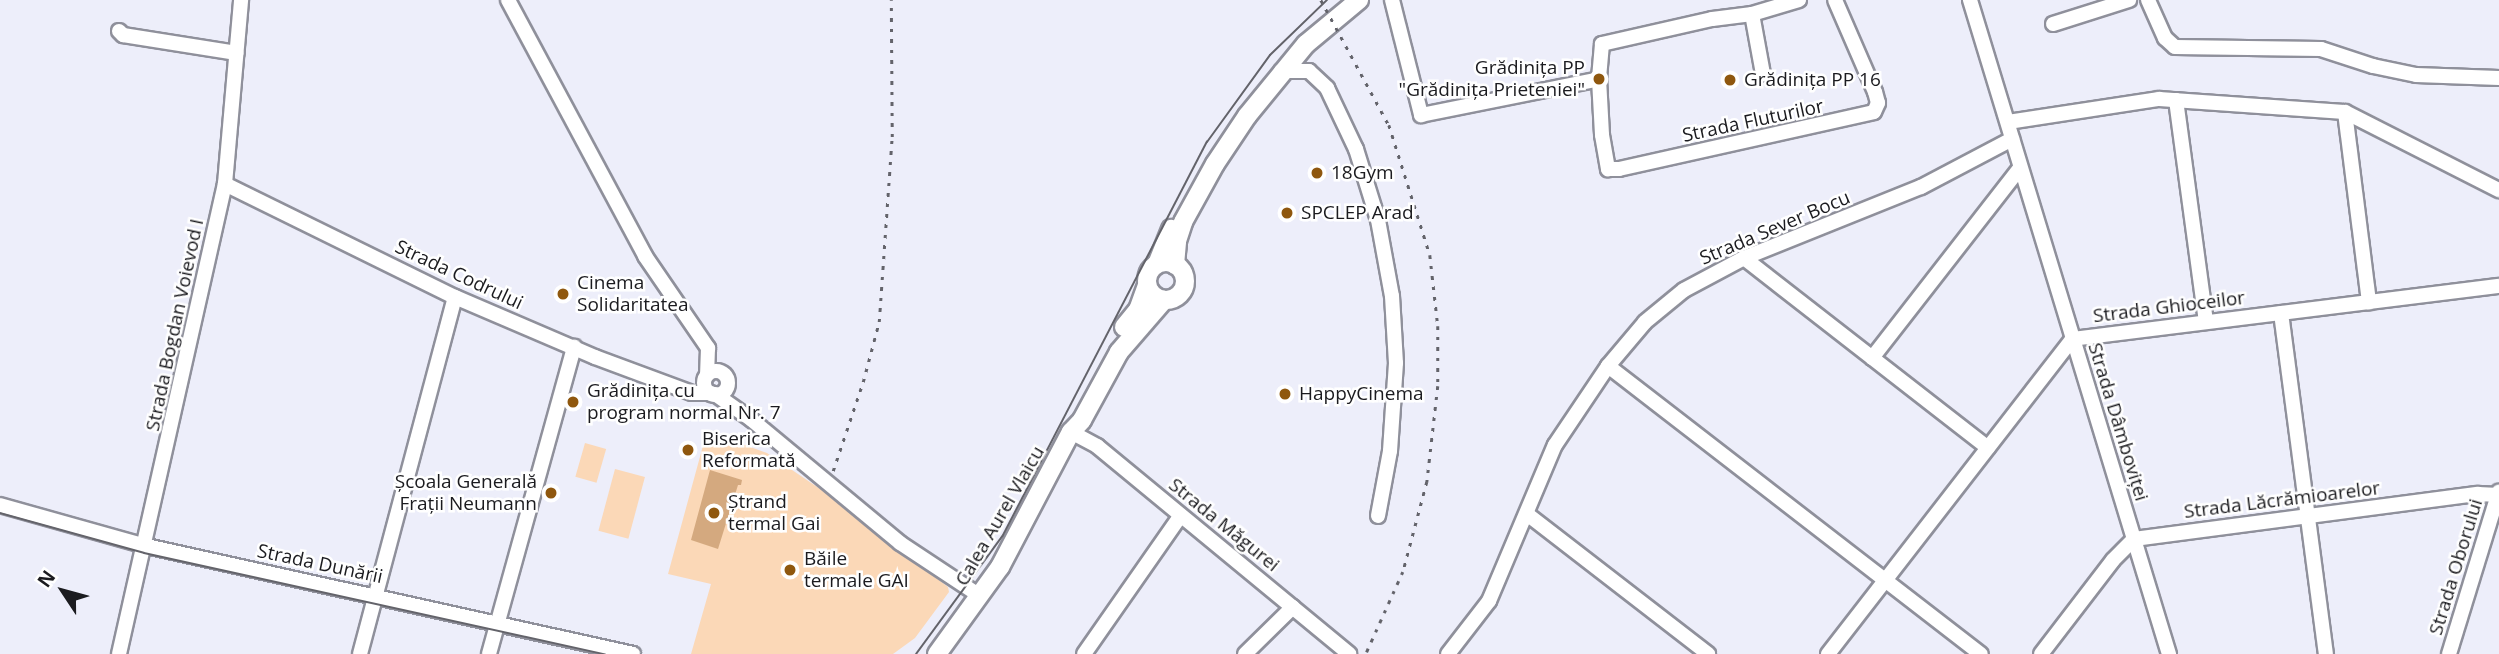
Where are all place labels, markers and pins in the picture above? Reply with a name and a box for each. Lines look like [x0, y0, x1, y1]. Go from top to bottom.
place label: Grădinița PP "Grădinița Prieteniei" [1399, 57, 1585, 101]
place label: Grădinița PP 16 [1744, 69, 1881, 91]
marker: Grădinița PP "Grădinița Prieteniei" [1591, 71, 1607, 87]
marker: Grădinița PP 16 [1722, 72, 1738, 88]
place label: 18Gym [1331, 162, 1394, 184]
marker: 18Gym [1309, 165, 1325, 181]
place label: SPCLEP Arad [1301, 202, 1414, 224]
marker: SPCLEP Arad [1279, 205, 1295, 221]
place label: Cinema Solidaritatea [577, 272, 689, 316]
marker: Cinema Solidaritatea [555, 286, 571, 302]
place label: Grădinița cu program normal Nr. 7 [587, 380, 781, 424]
place label: HappyCinema [1299, 383, 1424, 405]
marker: HappyCinema [1277, 386, 1293, 402]
marker: Grădinița cu program normal Nr. 7 [565, 394, 581, 410]
place label: Biserica Reformată [702, 428, 795, 472]
marker: Biserica Reformată [680, 442, 696, 458]
place label: Școala Generală Frații Neumann [395, 471, 537, 515]
marker: Școala Generală Frații Neumann [543, 485, 559, 501]
place label: Ștrand termal Gai [728, 491, 820, 535]
marker: Ștrand termal Gai [706, 505, 722, 521]
place label: Băile termale GAI [804, 548, 909, 592]
marker: Băile termale GAI [782, 562, 798, 578]

